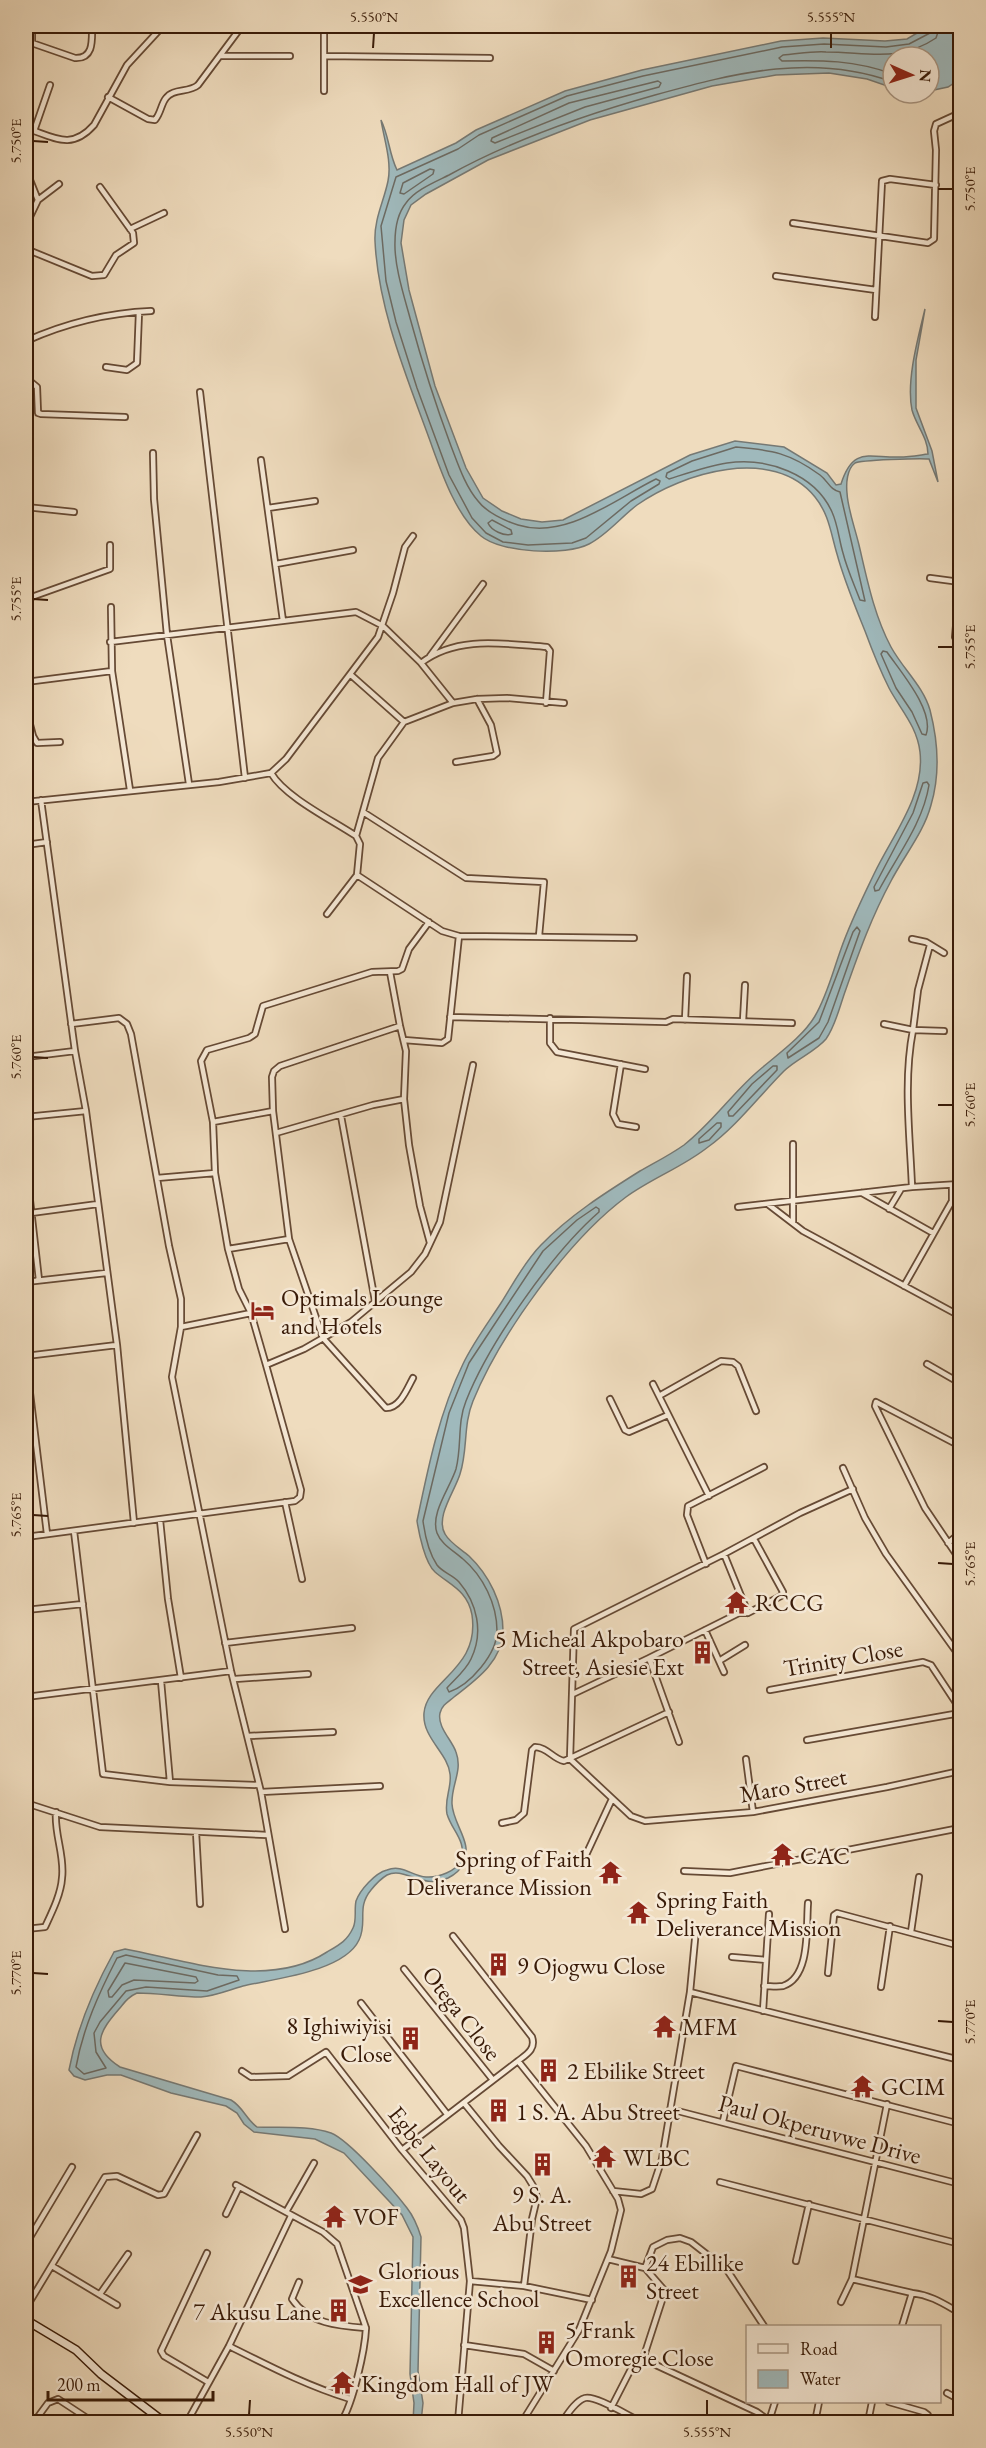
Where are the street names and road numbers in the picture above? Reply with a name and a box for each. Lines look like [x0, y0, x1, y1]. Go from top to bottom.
street label: Trinity Close [781, 1632, 905, 1684]
street label: Maro Street [737, 1760, 849, 1810]
street label: Otega Close [415, 1959, 509, 2067]
street label: Paul Okperuvwe Drive [715, 2087, 925, 2171]
street label: Egbe Layout [382, 2099, 479, 2209]

